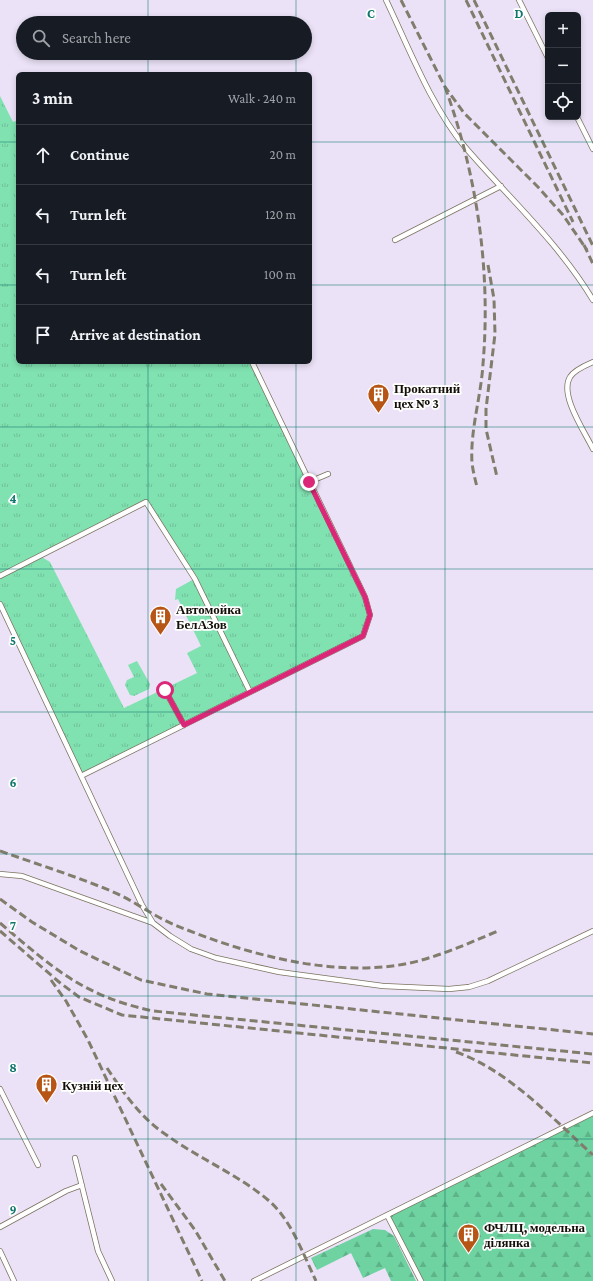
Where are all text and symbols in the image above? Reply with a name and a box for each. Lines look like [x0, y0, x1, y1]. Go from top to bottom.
text: C [367, 6, 375, 21]
text: D [515, 6, 524, 21]
map controls [545, 12, 581, 120]
button: + [545, 12, 581, 48]
search box [16, 16, 312, 60]
icon: search [30, 27, 52, 49]
text: Search here [62, 30, 131, 46]
button: − [545, 48, 581, 84]
button: locate [545, 84, 581, 120]
text: 3 min [32, 89, 73, 108]
text: Walk · 240 m [228, 91, 296, 106]
icon: ahead [32, 144, 54, 166]
text: Continue [70, 147, 129, 163]
text: 20 m [270, 147, 296, 162]
icon: left [32, 204, 54, 226]
text: Turn left [70, 207, 126, 223]
text: 120 m [265, 207, 296, 222]
icon: left [32, 264, 54, 286]
text: Turn left [70, 267, 126, 283]
text: 100 m [264, 267, 296, 282]
icon: arrive [32, 324, 54, 346]
text: Arrive at destination [70, 327, 201, 343]
place label: Прокатний цех № 3 [394, 381, 461, 411]
building icon: Прокатний цех № 3 [366, 382, 392, 415]
route end [300, 473, 318, 491]
text: 4 [9, 491, 17, 506]
place label: Автомойка БелАЗов [176, 602, 242, 632]
building icon: Автомойка БелАЗов [148, 603, 174, 636]
text: 5 [10, 633, 16, 648]
route start [156, 681, 174, 699]
text: 6 [9, 775, 17, 790]
text: 7 [10, 918, 16, 933]
text: 8 [9, 1060, 17, 1075]
building icon: Кузній цех [34, 1072, 60, 1105]
place label: Кузній цех [62, 1078, 124, 1093]
text: 9 [9, 1202, 17, 1217]
place label: ФЧЛЦ, модельна ділянка [484, 1220, 586, 1250]
building icon: ФЧЛЦ, модельна ділянка [456, 1221, 482, 1254]

